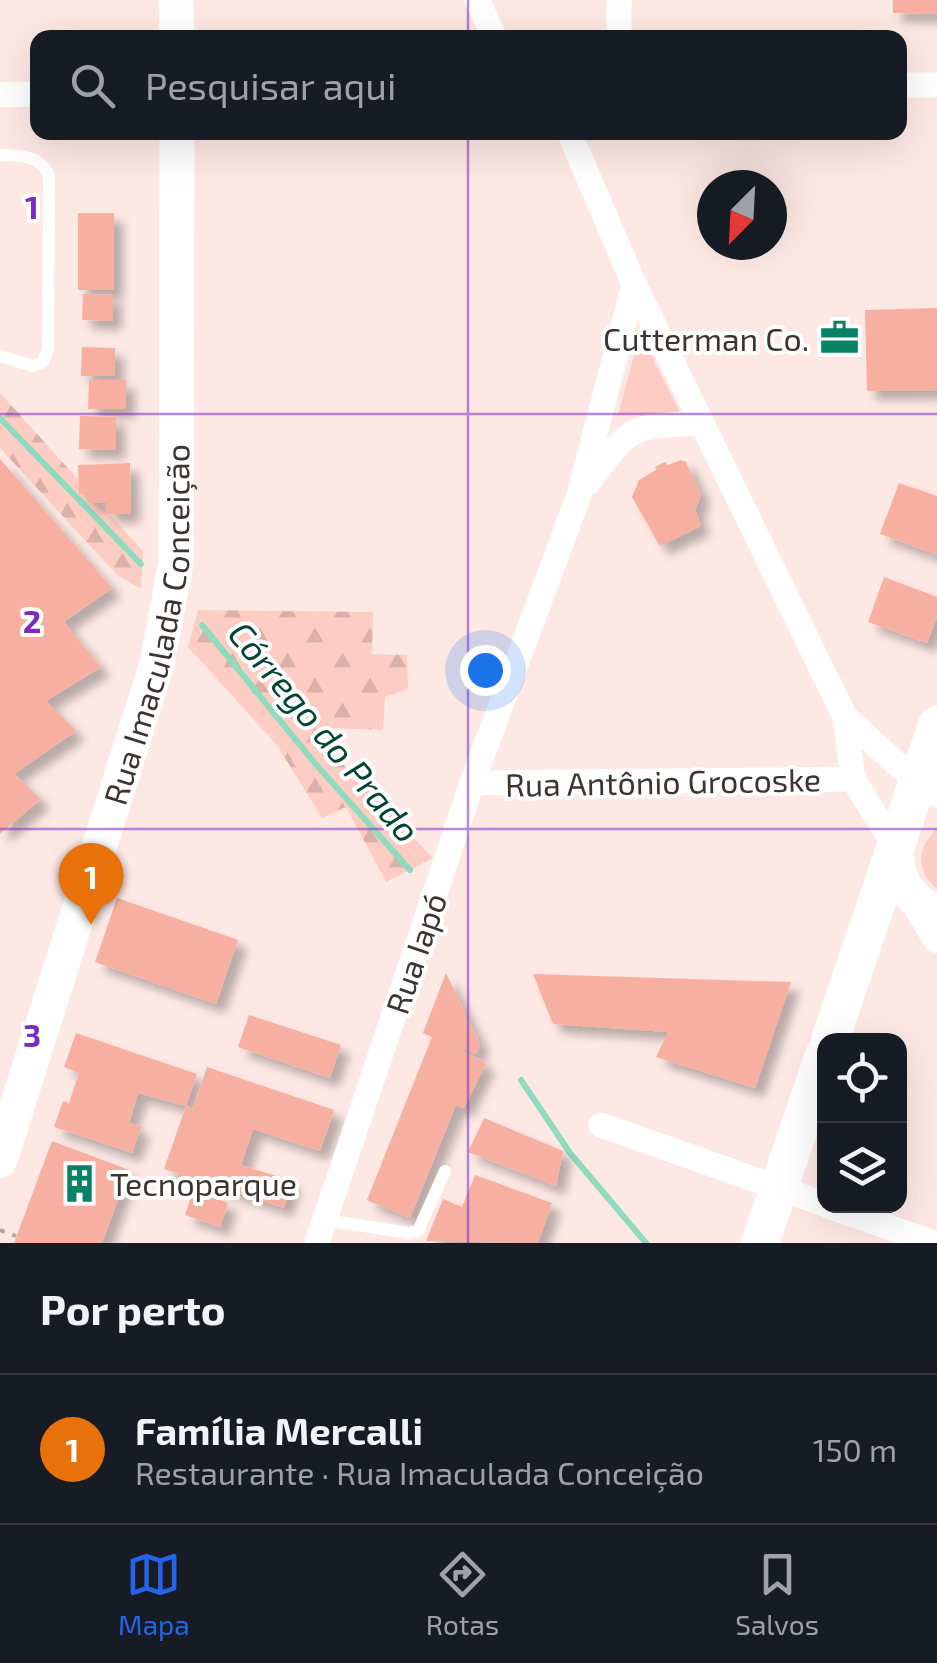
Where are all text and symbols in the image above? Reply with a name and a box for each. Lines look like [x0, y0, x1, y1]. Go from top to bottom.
search box [30, 30, 907, 140]
icon: search [65, 58, 120, 113]
text: Pesquisar aqui [145, 62, 396, 108]
north arrow [697, 170, 787, 260]
text: 1 [25, 187, 39, 225]
office icon: Cutterman Co. [818, 317, 860, 359]
place label: Cutterman Co. [603, 319, 809, 357]
street label: Rua Imaculada Conceição [95, 444, 197, 809]
text: 2 [23, 601, 41, 639]
water label: Córrego do Prado [221, 612, 429, 850]
your location [460, 645, 511, 696]
street label: Rua Antônio Grocoske [505, 759, 821, 803]
pin: 1 [58, 842, 124, 925]
street label: Rua Iapó [377, 888, 453, 1018]
text: 3 [23, 1015, 41, 1053]
map controls [817, 1033, 907, 1213]
button: locate [817, 1033, 907, 1123]
button: layers [817, 1123, 907, 1213]
building icon: Tecnoparque [59, 1162, 101, 1204]
place label: Tecnoparque [110, 1164, 297, 1202]
text: Por perto [40, 1283, 226, 1333]
text: Família Mercalli [135, 1407, 423, 1453]
text: 1 [66, 1430, 79, 1468]
text: 150 m [813, 1430, 897, 1468]
text: Restaurante · Rua Imaculada Conceição [135, 1453, 704, 1491]
tab: Mapa [118, 1547, 190, 1641]
tab: Rotas [426, 1547, 499, 1641]
tab: Salvos [735, 1547, 819, 1641]

